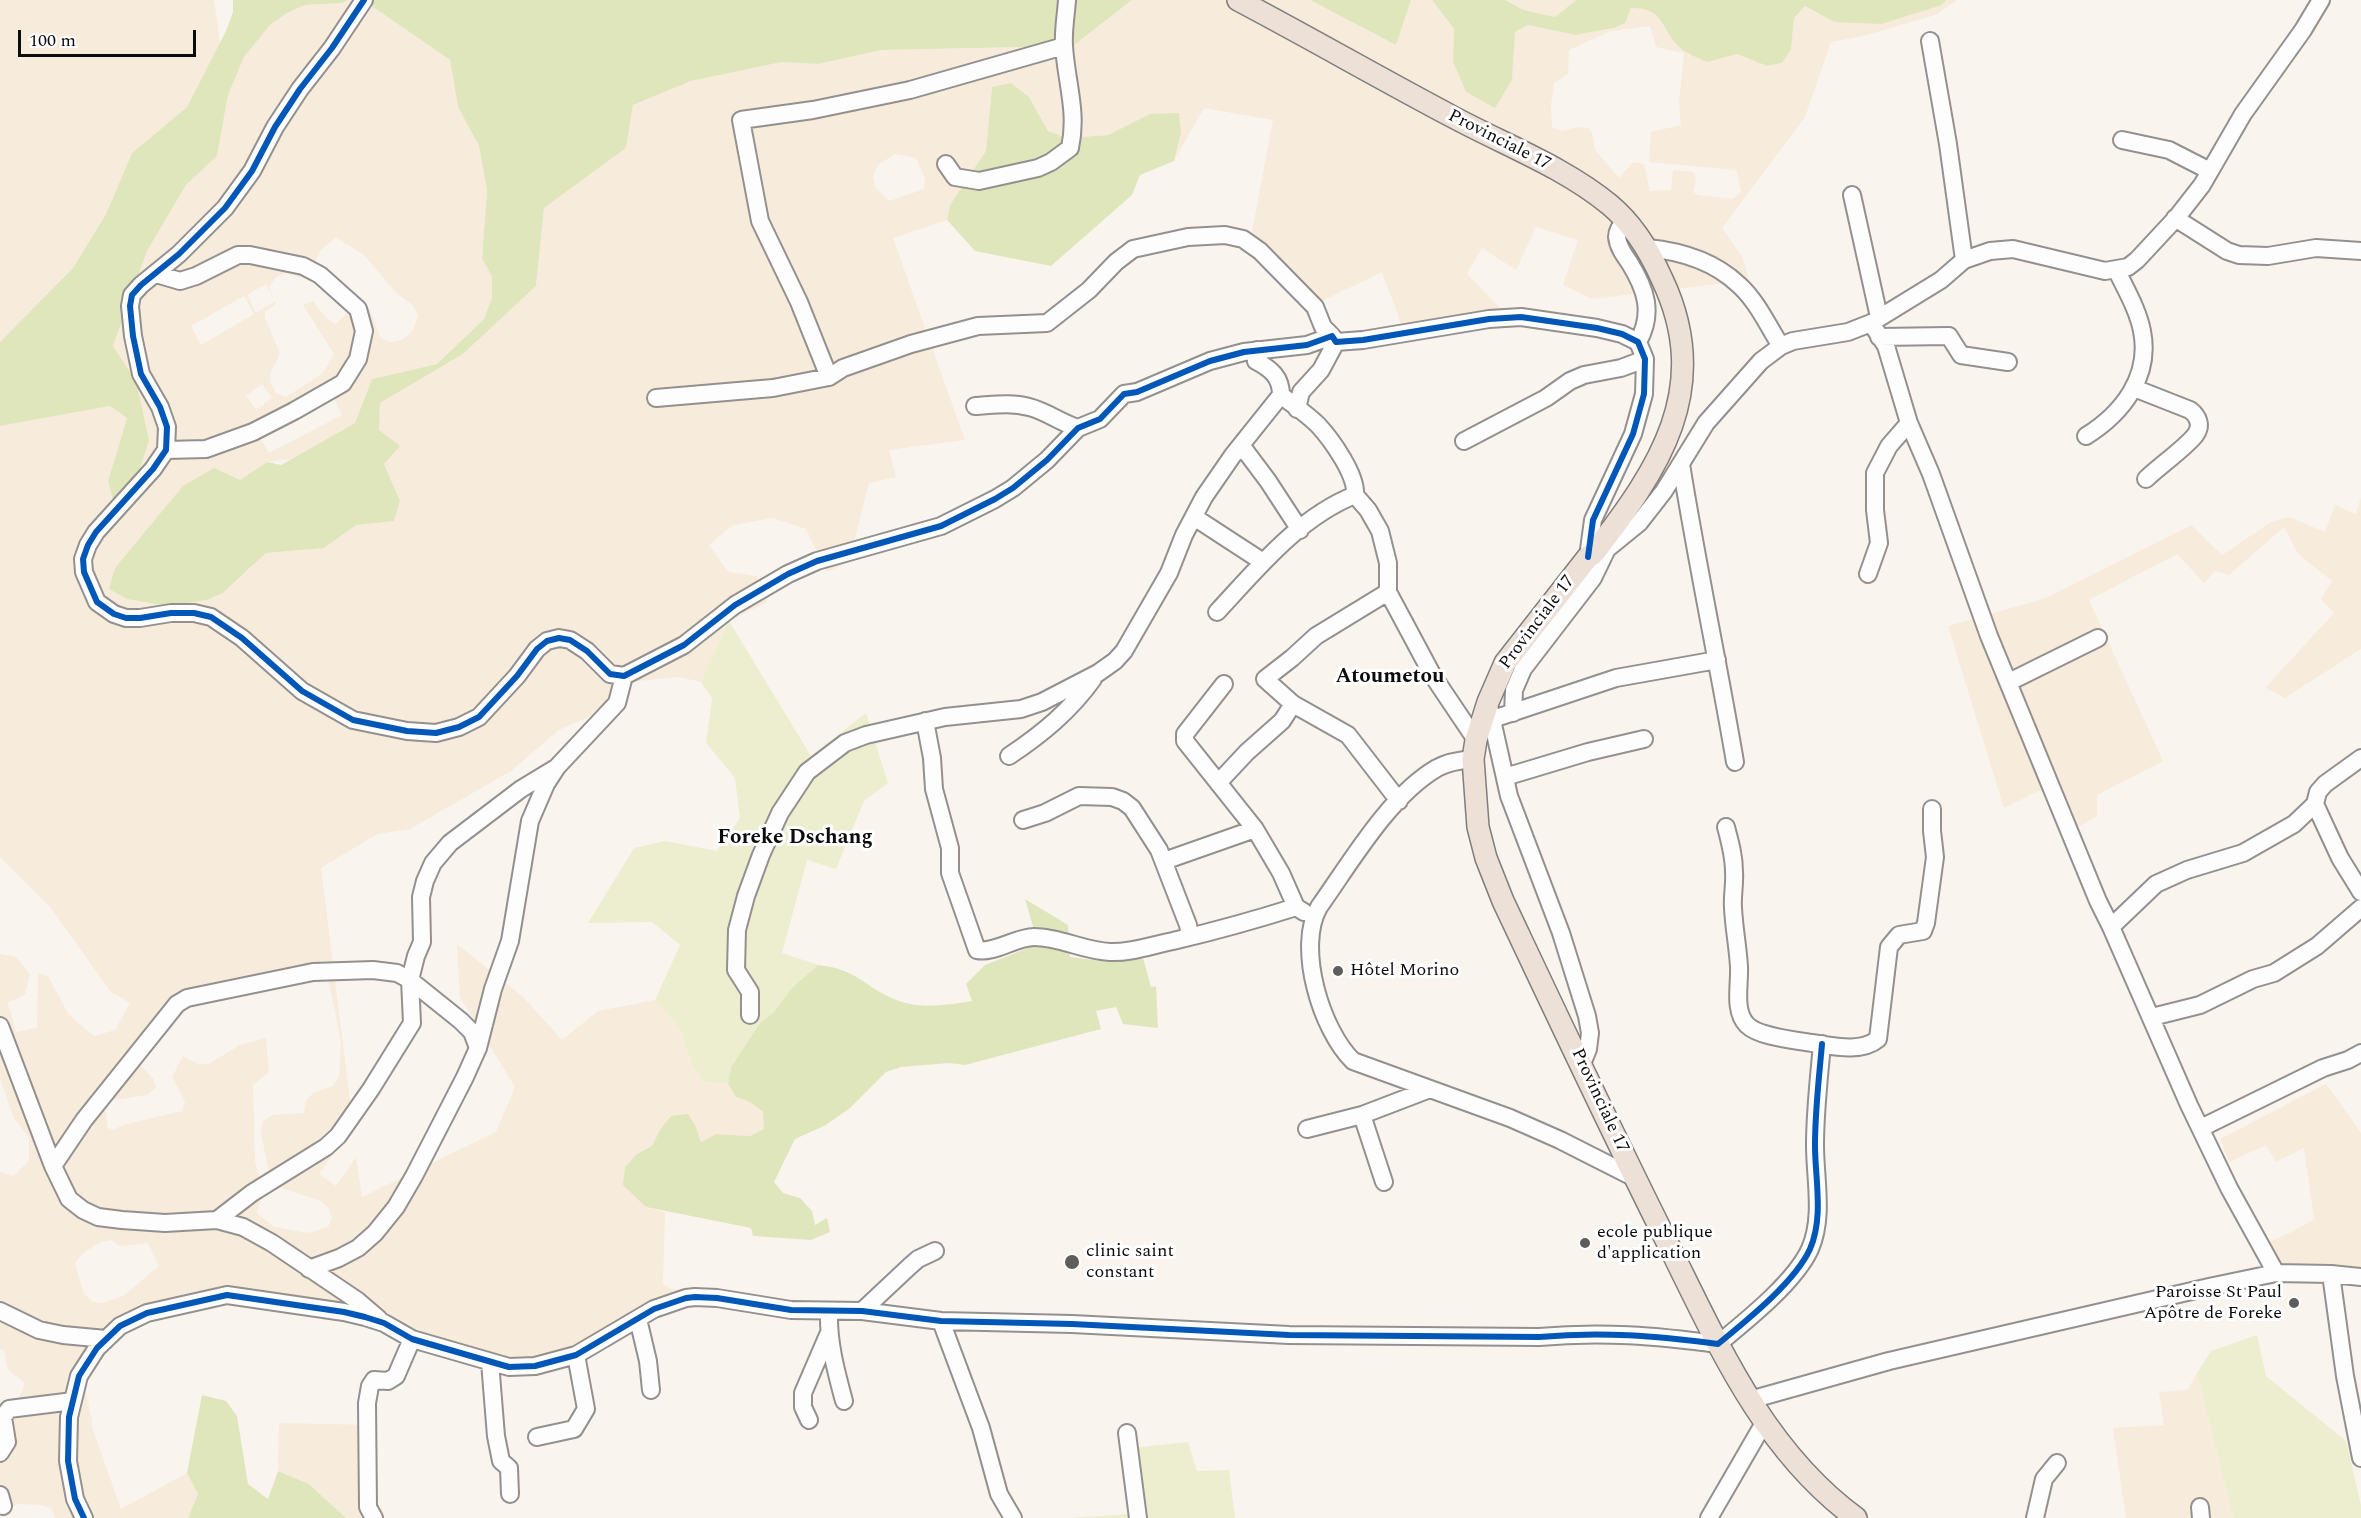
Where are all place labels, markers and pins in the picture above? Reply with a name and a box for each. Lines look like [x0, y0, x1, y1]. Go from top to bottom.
place label: Hôtel Morino [1350, 960, 1459, 982]
marker: Hôtel Morino [1331, 964, 1345, 978]
place label: ecole publique d'application [1597, 1222, 1713, 1264]
marker: ecole publique d'application [1578, 1236, 1592, 1250]
place label: clinic saint constant [1086, 1241, 1174, 1284]
marker: clinic saint constant [1063, 1253, 1081, 1271]
place label: Paroisse St Paul Apôtre de Foreke [2144, 1282, 2282, 1324]
marker: Paroisse St Paul Apôtre de Foreke [2287, 1296, 2301, 1310]

